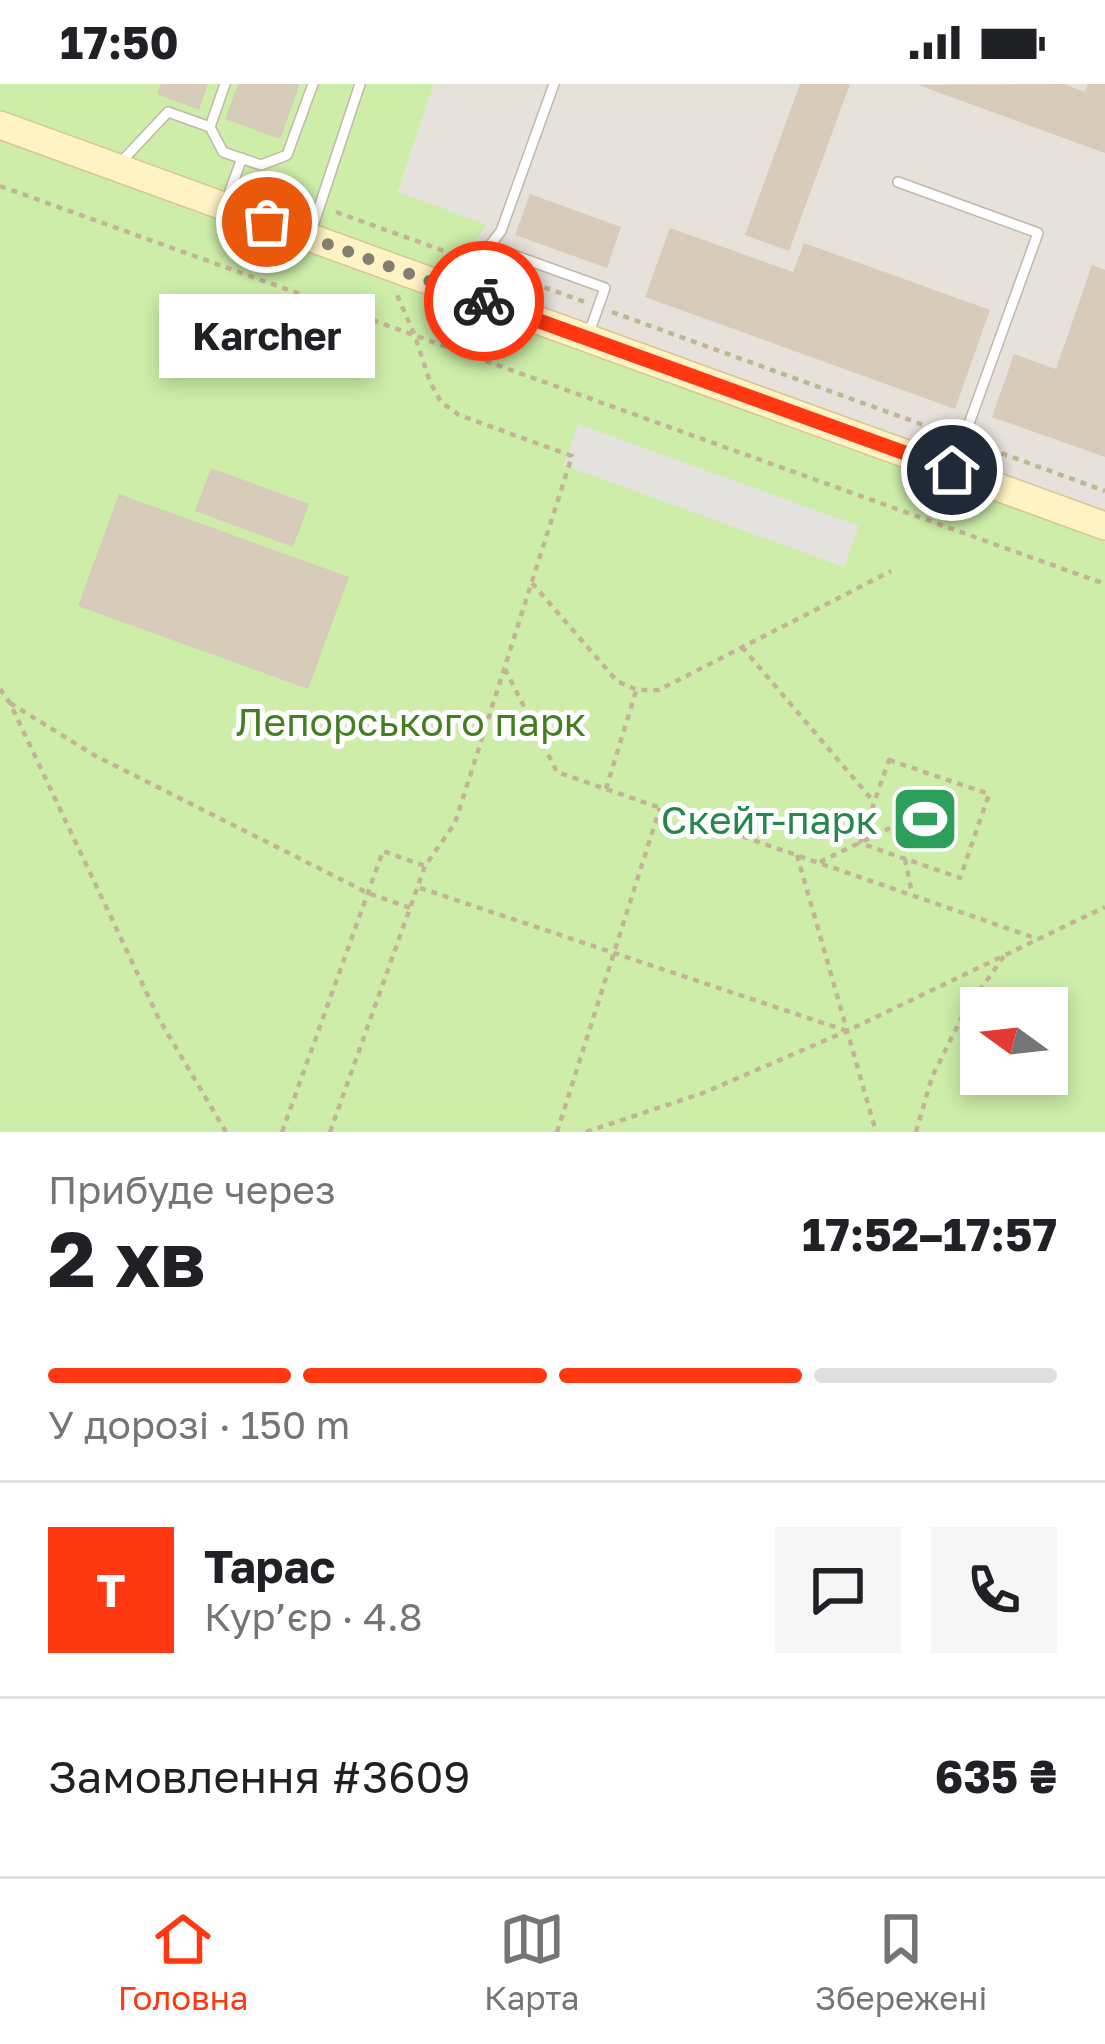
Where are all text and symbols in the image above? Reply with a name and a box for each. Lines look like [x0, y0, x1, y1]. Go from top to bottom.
text: 17:50 [60, 15, 179, 69]
pin [216, 171, 318, 273]
icon: bag [234, 189, 300, 255]
courier [424, 241, 544, 361]
icon: bike [451, 268, 517, 334]
callout: Karcher [159, 294, 375, 378]
text: Karcher [192, 312, 342, 359]
pin [901, 419, 1003, 521]
icon: home [919, 437, 985, 503]
park label: Лепорського парк [236, 698, 586, 745]
sports icon: Скейт-парк [890, 784, 960, 854]
place label: Скейт-парк [661, 796, 878, 843]
north arrow [960, 987, 1068, 1095]
map controls [960, 987, 1068, 1095]
text: Прибуде через [48, 1166, 335, 1213]
text: 17:52–17:57 [802, 1207, 1057, 1261]
text: 2 хв [48, 1211, 206, 1304]
text: У дорозі · 150 m [48, 1401, 350, 1448]
button: chat [775, 1527, 901, 1653]
button: phone [931, 1527, 1057, 1653]
text: Тарас [204, 1539, 335, 1593]
text: Т [96, 1563, 126, 1617]
text: Кур’єр · 4.8 [204, 1593, 423, 1640]
text: Замовлення #3609 [48, 1749, 471, 1803]
text: 635 ₴ [935, 1749, 1057, 1803]
tab: Головна [118, 1906, 249, 2017]
tab: Карта [484, 1906, 579, 2017]
tab: Збережені [815, 1906, 987, 2017]

